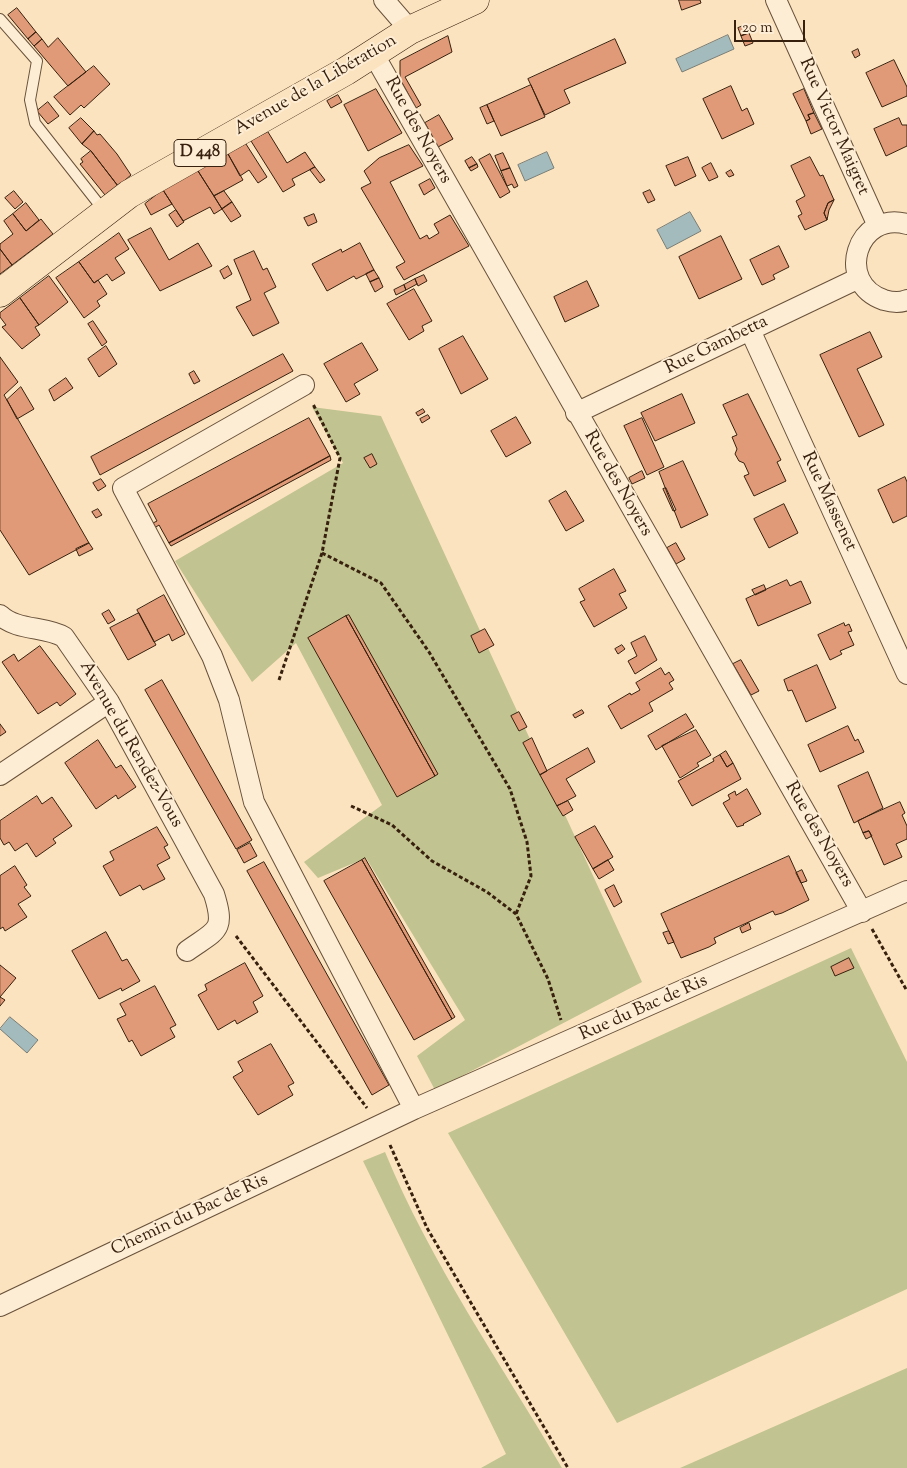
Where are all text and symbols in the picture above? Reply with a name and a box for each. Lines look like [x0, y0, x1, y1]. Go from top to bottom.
scale bar [737, 10, 808, 42]
text: 20 m [742, 18, 773, 39]
street label: Avenue de la Libération [231, 31, 401, 141]
street label: Rue Victor Maigret [793, 55, 873, 199]
street label: Rue des Noyers [379, 74, 455, 188]
road number: D 448 [174, 140, 226, 167]
street label: Rue Gambetta [662, 312, 772, 380]
street label: Rue des Noyers [578, 427, 656, 541]
street label: Rue Massenet [796, 449, 860, 555]
street label: Avenue du Rendez-Vous [74, 658, 186, 832]
street label: Rue des Noyers [779, 778, 857, 892]
street label: Rue du Bac de Ris [577, 971, 711, 1047]
street label: Chemin du Bac de Ris [108, 1170, 272, 1262]

